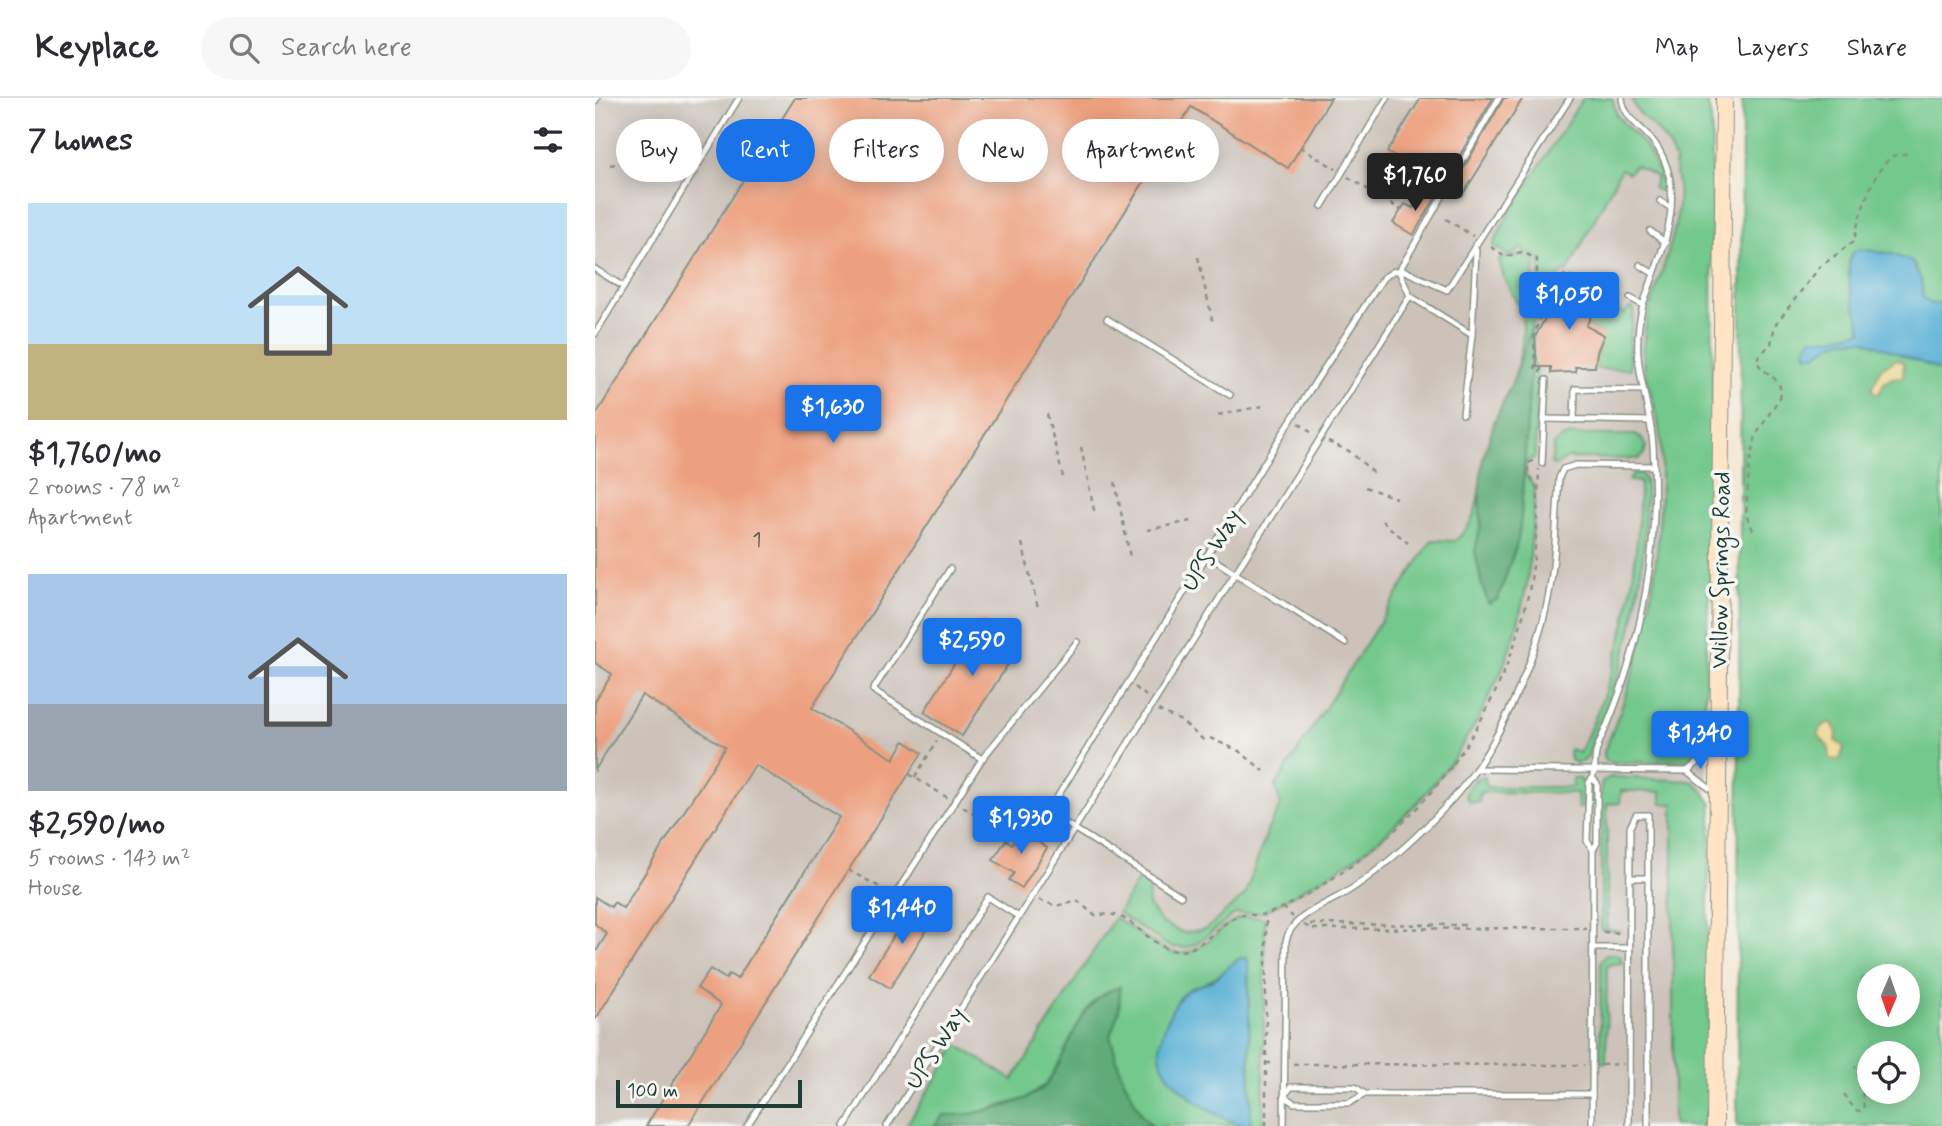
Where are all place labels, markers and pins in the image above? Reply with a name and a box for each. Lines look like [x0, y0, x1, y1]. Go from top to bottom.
pin: $1,760 [1358, 153, 1472, 213]
pin: $1,050 [1512, 272, 1626, 332]
pin: $1,630 [776, 386, 890, 445]
pin: $2,590 [915, 618, 1029, 678]
pin: $1,340 [1643, 712, 1757, 771]
pin: $1,930 [964, 796, 1078, 856]
pin: $1,440 [845, 886, 959, 946]

